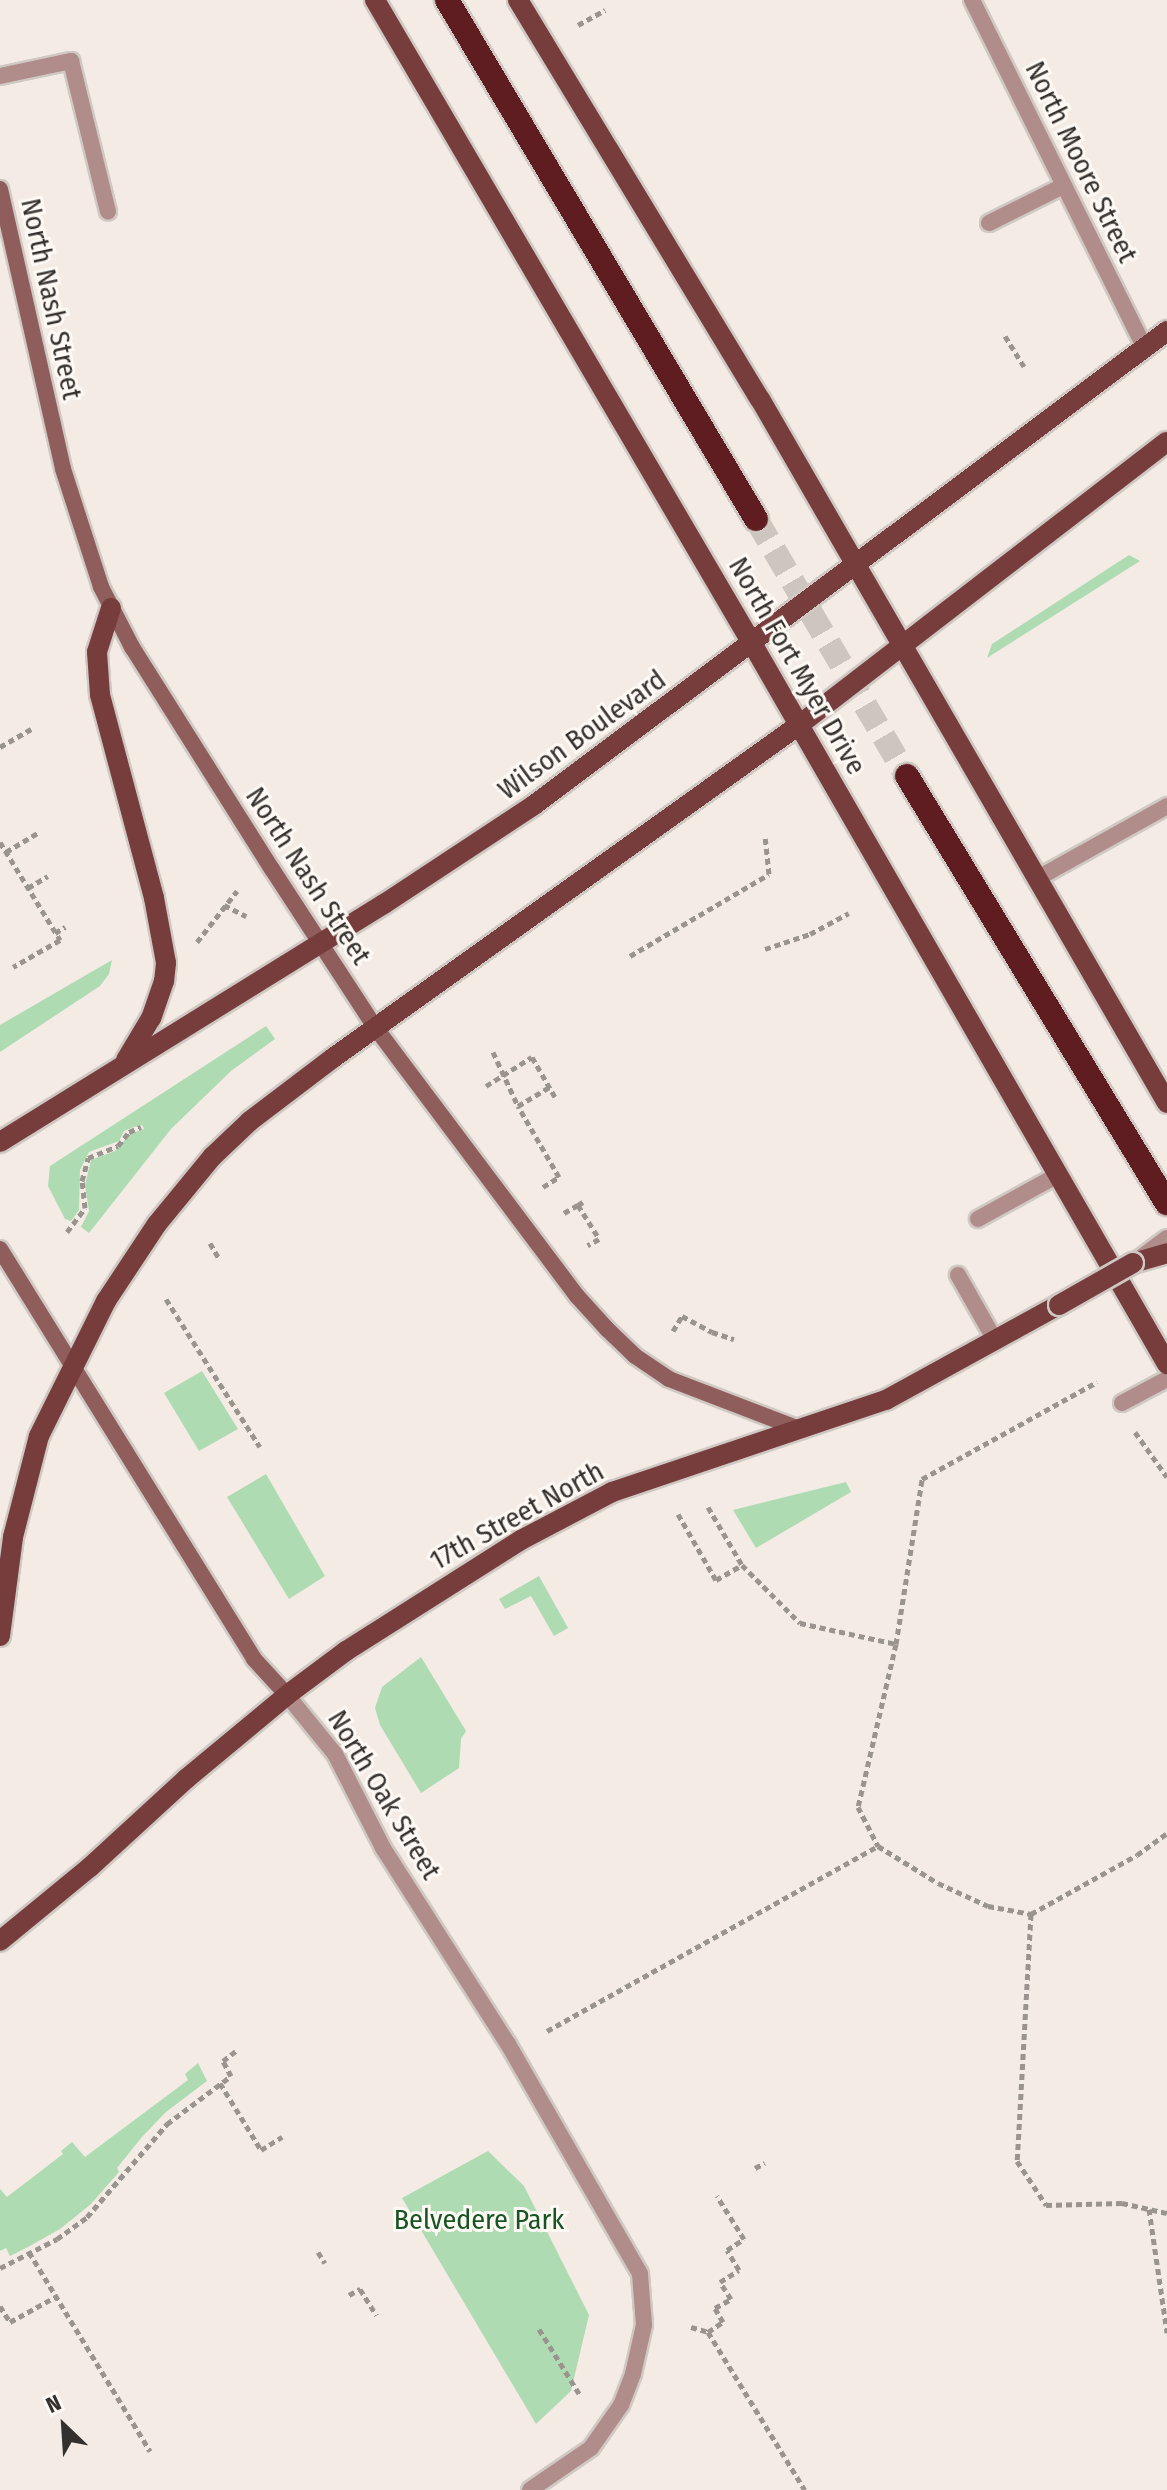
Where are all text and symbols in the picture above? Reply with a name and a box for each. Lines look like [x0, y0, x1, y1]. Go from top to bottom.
street label: North Moore Street [1018, 56, 1144, 268]
street label: North Nash Street [13, 195, 89, 403]
street label: North Fort Myer Drive [721, 551, 873, 781]
street label: Wilson Boulevard [492, 663, 672, 807]
street label: North Nash Street [238, 781, 378, 971]
street label: 17th Street North [424, 1454, 610, 1578]
street label: North Oak Street [320, 1704, 448, 1886]
park label: Belvedere Park [394, 2203, 564, 2237]
north arrow [24, 2386, 104, 2466]
text: N [42, 2389, 65, 2419]

